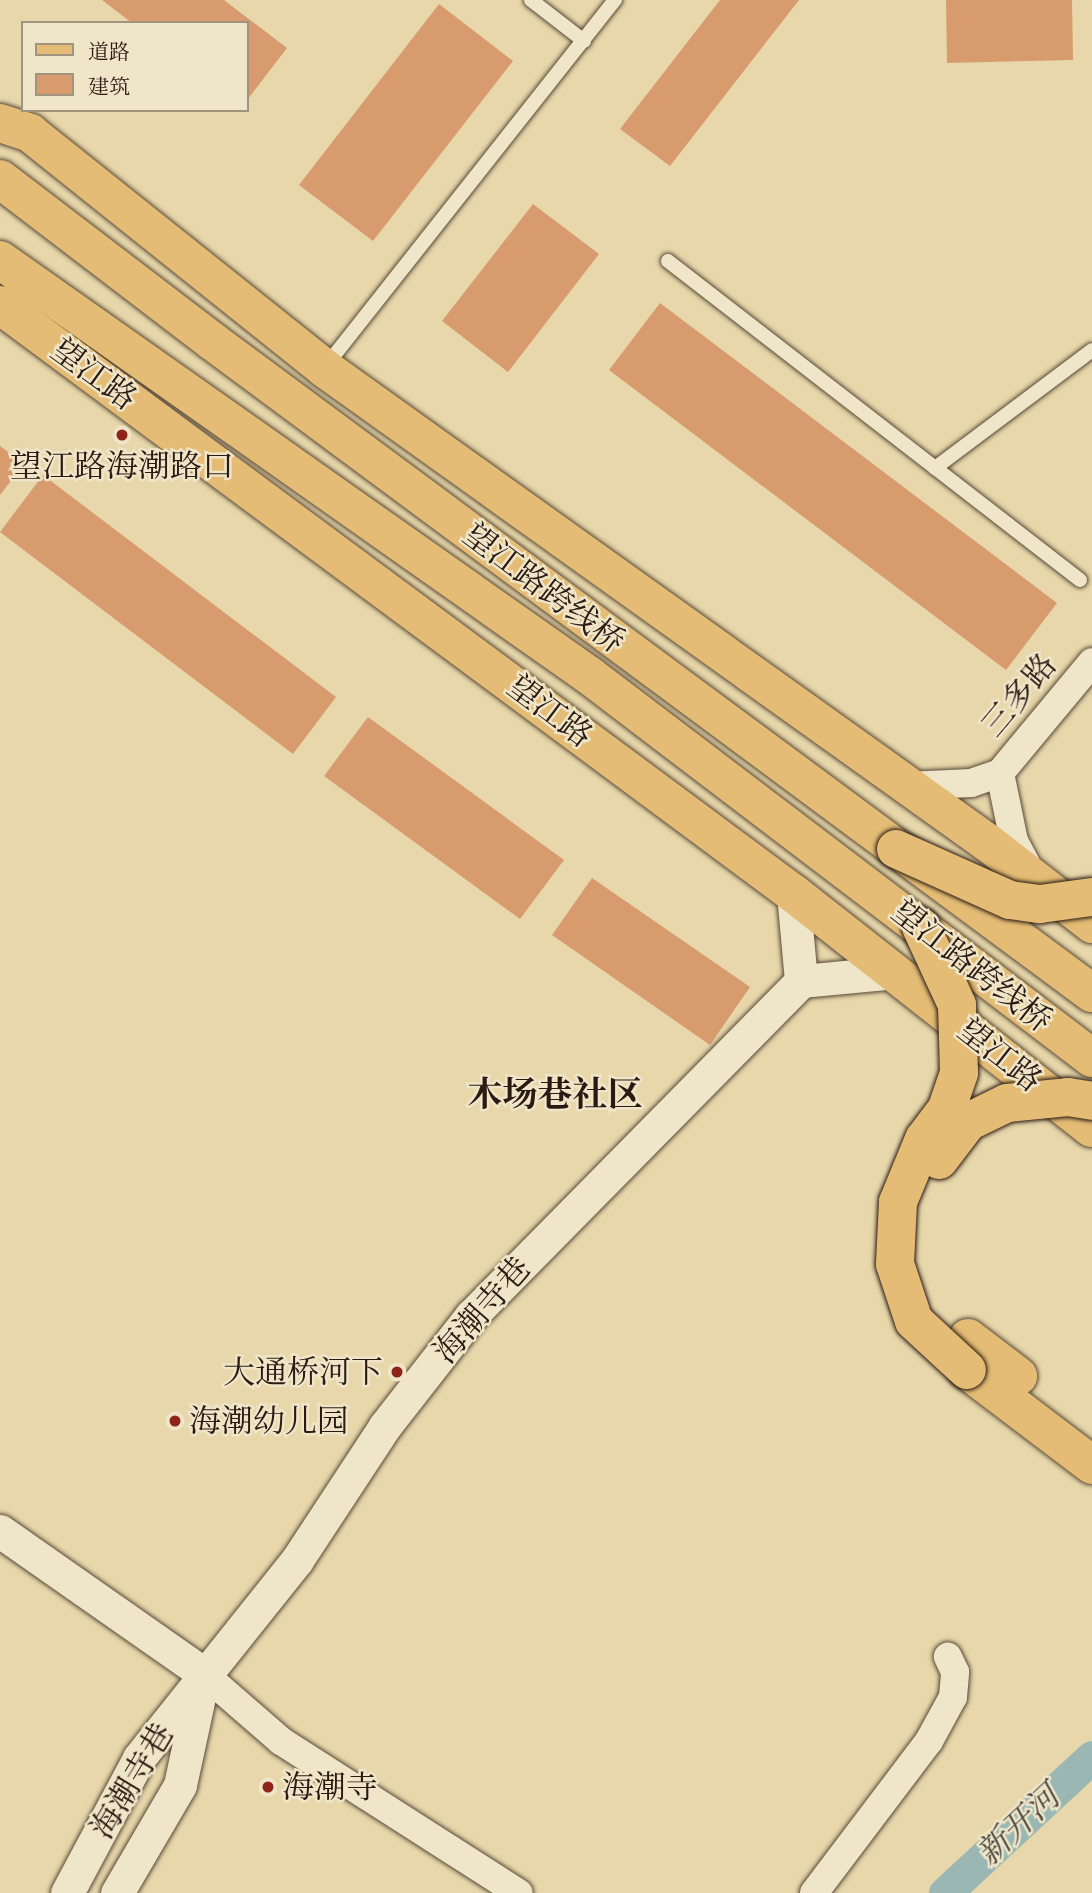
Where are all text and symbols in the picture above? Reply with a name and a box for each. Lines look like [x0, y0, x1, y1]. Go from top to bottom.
legend [21, 21, 248, 112]
text: 道路 [88, 38, 130, 65]
text: 建筑 [88, 73, 130, 100]
street label: 望江路 [44, 330, 144, 418]
marker: 望江路海潮路口 [114, 427, 130, 443]
place label: 望江路海潮路口 [10, 447, 234, 485]
street label: 望江路跨线桥 [456, 515, 632, 661]
street label: 三多路 [973, 646, 1065, 744]
street label: 望江路 [500, 667, 600, 755]
street label: 望江路跨线桥 [885, 892, 1059, 1040]
street label: 望江路 [950, 1010, 1050, 1100]
district label: 木场巷社区 [468, 1073, 642, 1115]
street label: 海潮寺巷 [426, 1249, 538, 1371]
place label: 大通桥河下 [223, 1353, 383, 1391]
marker: 大通桥河下 [389, 1364, 405, 1380]
place label: 海潮幼儿园 [189, 1402, 349, 1440]
marker: 海潮幼儿园 [167, 1413, 183, 1429]
street label: 海潮寺巷 [83, 1716, 181, 1846]
place label: 海潮寺 [282, 1768, 378, 1806]
water label: 新开河 [968, 1777, 1068, 1873]
marker: 海潮寺 [260, 1779, 276, 1795]

